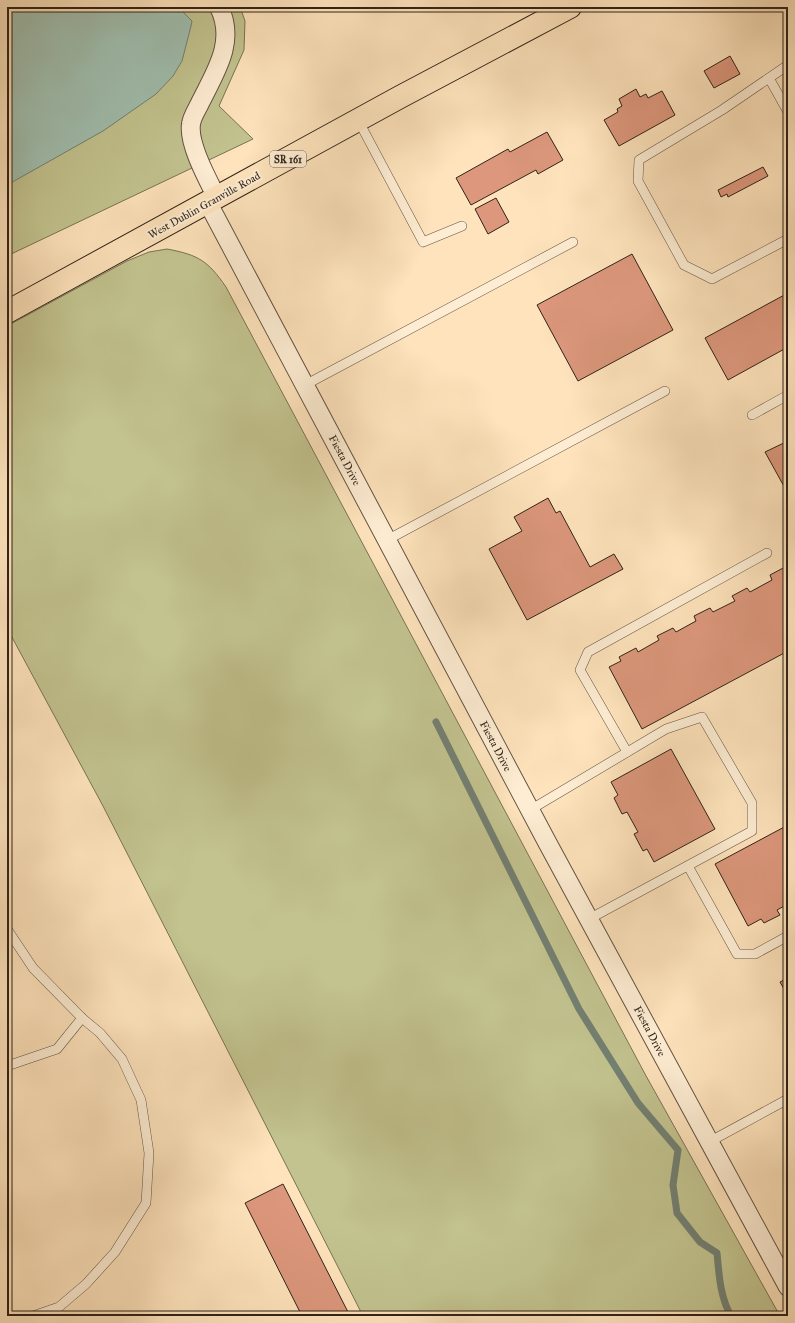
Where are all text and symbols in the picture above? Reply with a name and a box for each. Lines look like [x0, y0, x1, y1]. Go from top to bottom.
road number: SR 161 [270, 151, 306, 167]
street label: West Dublin Granville Road [146, 169, 263, 242]
street label: Fiesta Drive [326, 433, 363, 488]
street label: Fiesta Drive [477, 719, 514, 774]
street label: Fiesta Drive [631, 1004, 668, 1059]

